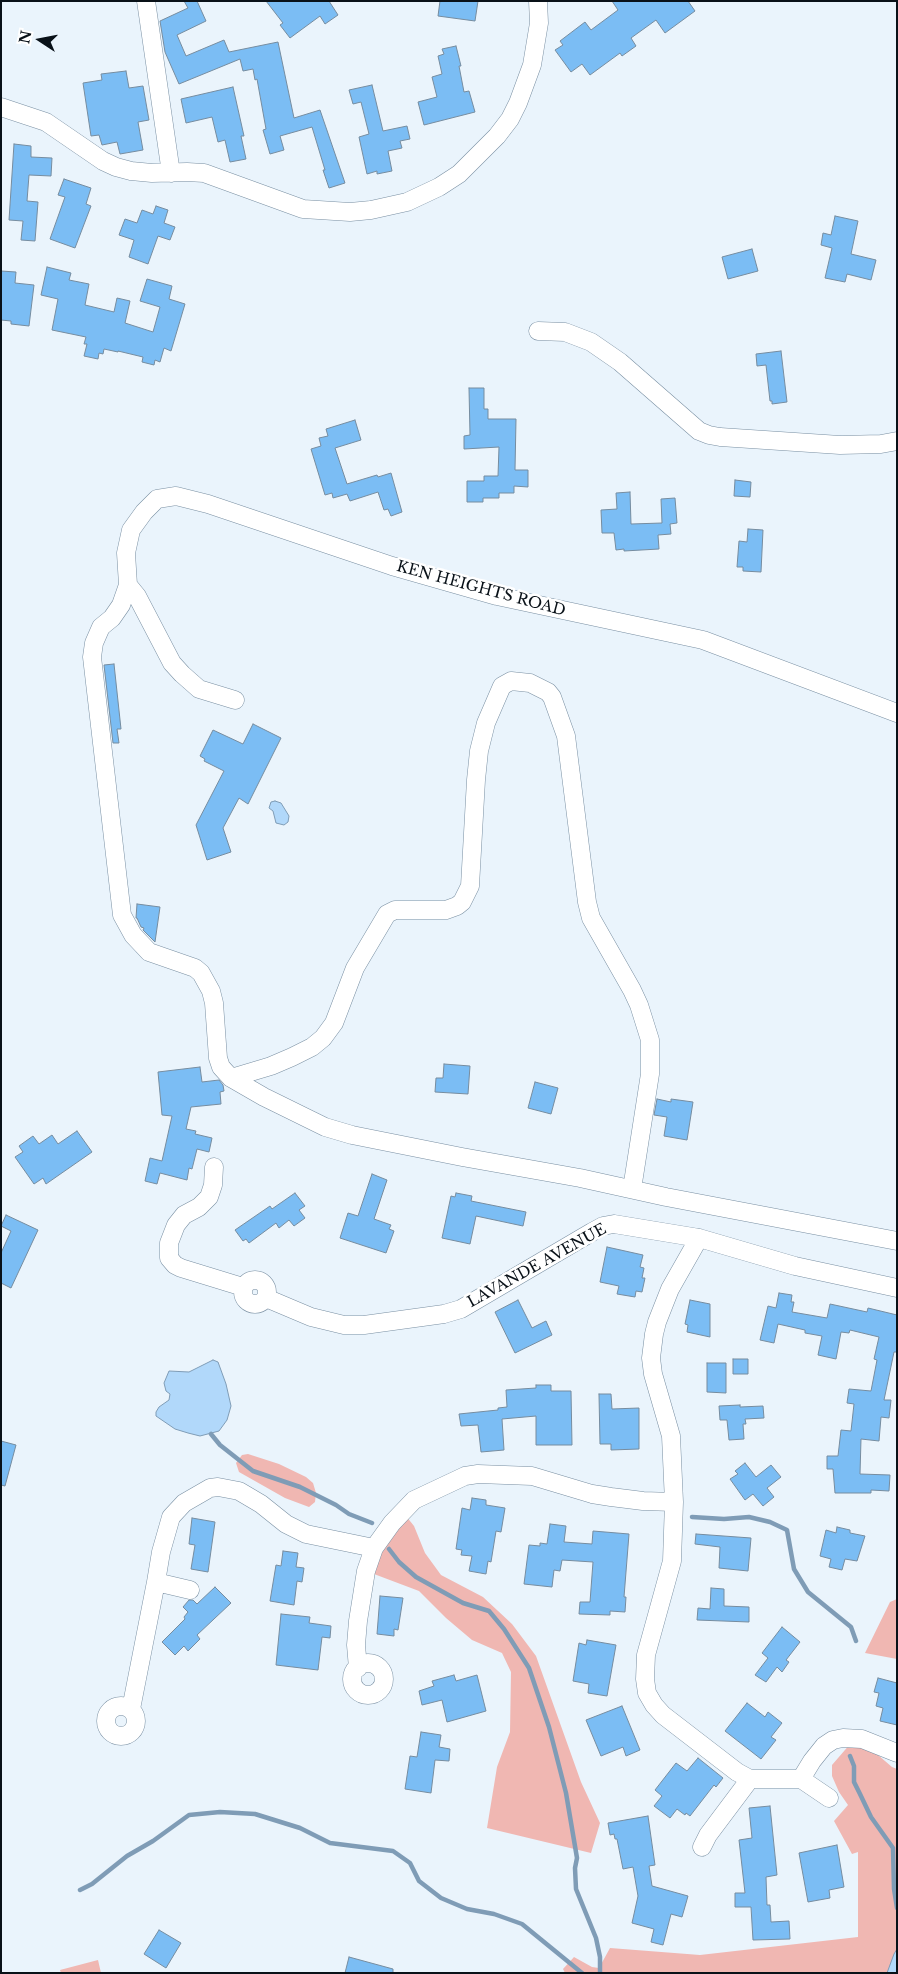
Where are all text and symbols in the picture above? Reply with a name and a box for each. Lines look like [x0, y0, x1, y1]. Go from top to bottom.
north arrow [15, 15, 65, 65]
text: N [15, 29, 35, 45]
street label: KEN HEIGHTS ROAD [394, 558, 568, 620]
street label: LAVANDE AVENUE [465, 1220, 609, 1312]

